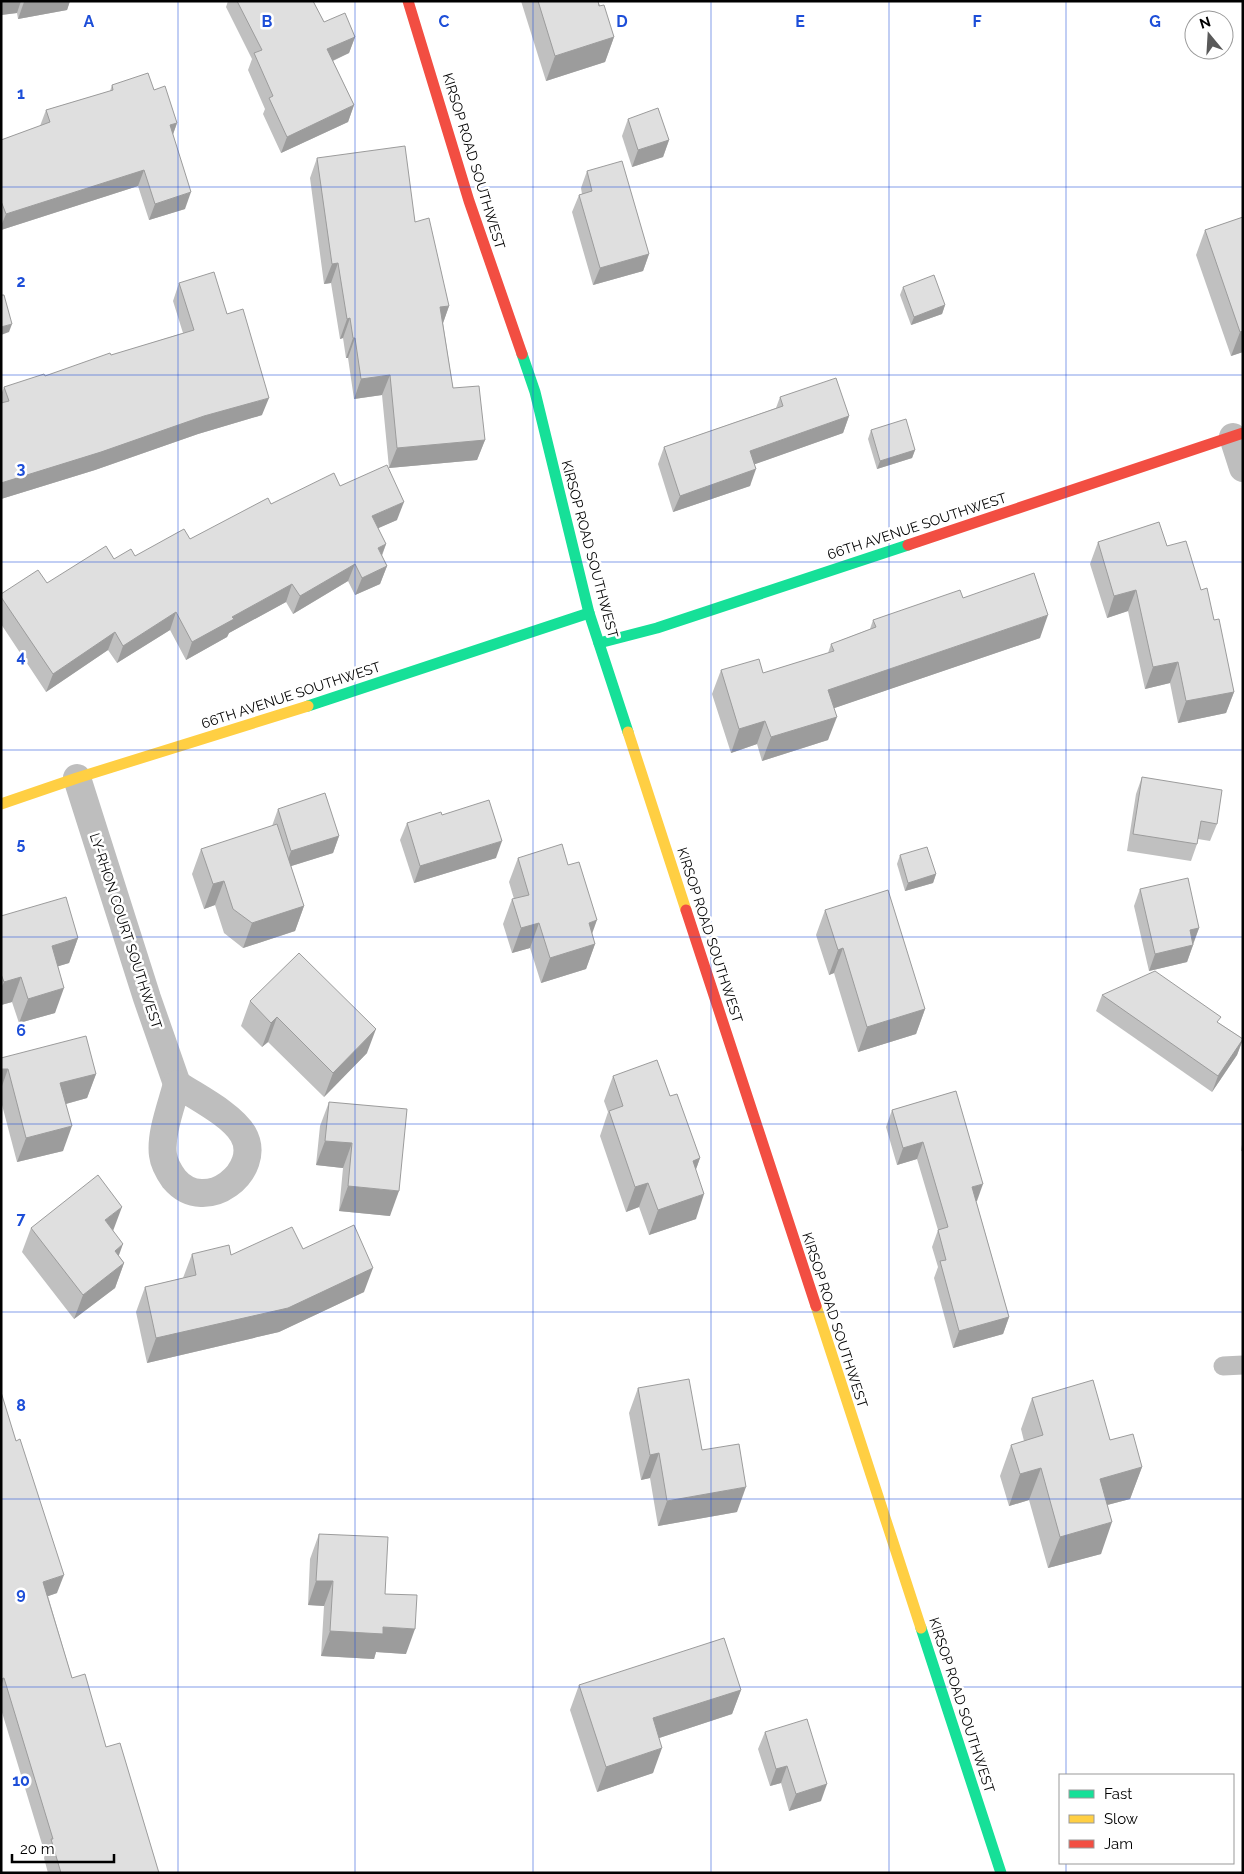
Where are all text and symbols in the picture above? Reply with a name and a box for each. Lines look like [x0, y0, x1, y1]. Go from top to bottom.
north arrow [1184, 10, 1234, 60]
text: A [84, 12, 95, 31]
text: B [262, 12, 273, 31]
text: C [439, 12, 450, 31]
text: D [616, 12, 628, 31]
text: E [795, 12, 805, 31]
text: F [972, 12, 982, 31]
text: G [1149, 12, 1161, 31]
text: N [1197, 13, 1213, 32]
street label: KIRSOP ROAD SOUTHWEST [440, 71, 509, 251]
text: 1 [17, 84, 25, 103]
text: 2 [16, 272, 26, 291]
street label: KIRSOP ROAD SOUTHWEST [559, 458, 622, 640]
text: 3 [17, 459, 26, 478]
street label: 66TH AVENUE SOUTHWEST [825, 489, 1009, 563]
text: 4 [16, 647, 26, 666]
street label: 66TH AVENUE SOUTHWEST [199, 658, 383, 732]
street label: LY-RHON COURT SOUTHWEST [87, 831, 165, 1031]
text: 5 [17, 834, 26, 853]
street label: KIRSOP ROAD SOUTHWEST [674, 845, 746, 1025]
text: 6 [16, 1021, 26, 1040]
text: 7 [17, 1209, 26, 1228]
street label: KIRSOP ROAD SOUTHWEST [799, 1230, 871, 1410]
text: 8 [16, 1396, 26, 1415]
text: 9 [16, 1584, 26, 1603]
street label: KIRSOP ROAD SOUTHWEST [926, 1615, 998, 1795]
text: 10 [12, 1771, 30, 1790]
legend [1059, 1774, 1234, 1864]
text: Fast [1104, 1785, 1132, 1803]
text: Slow [1104, 1810, 1138, 1828]
scale bar [12, 1832, 115, 1864]
text: Jam [1104, 1835, 1133, 1853]
text: 20 m [20, 1840, 55, 1858]

